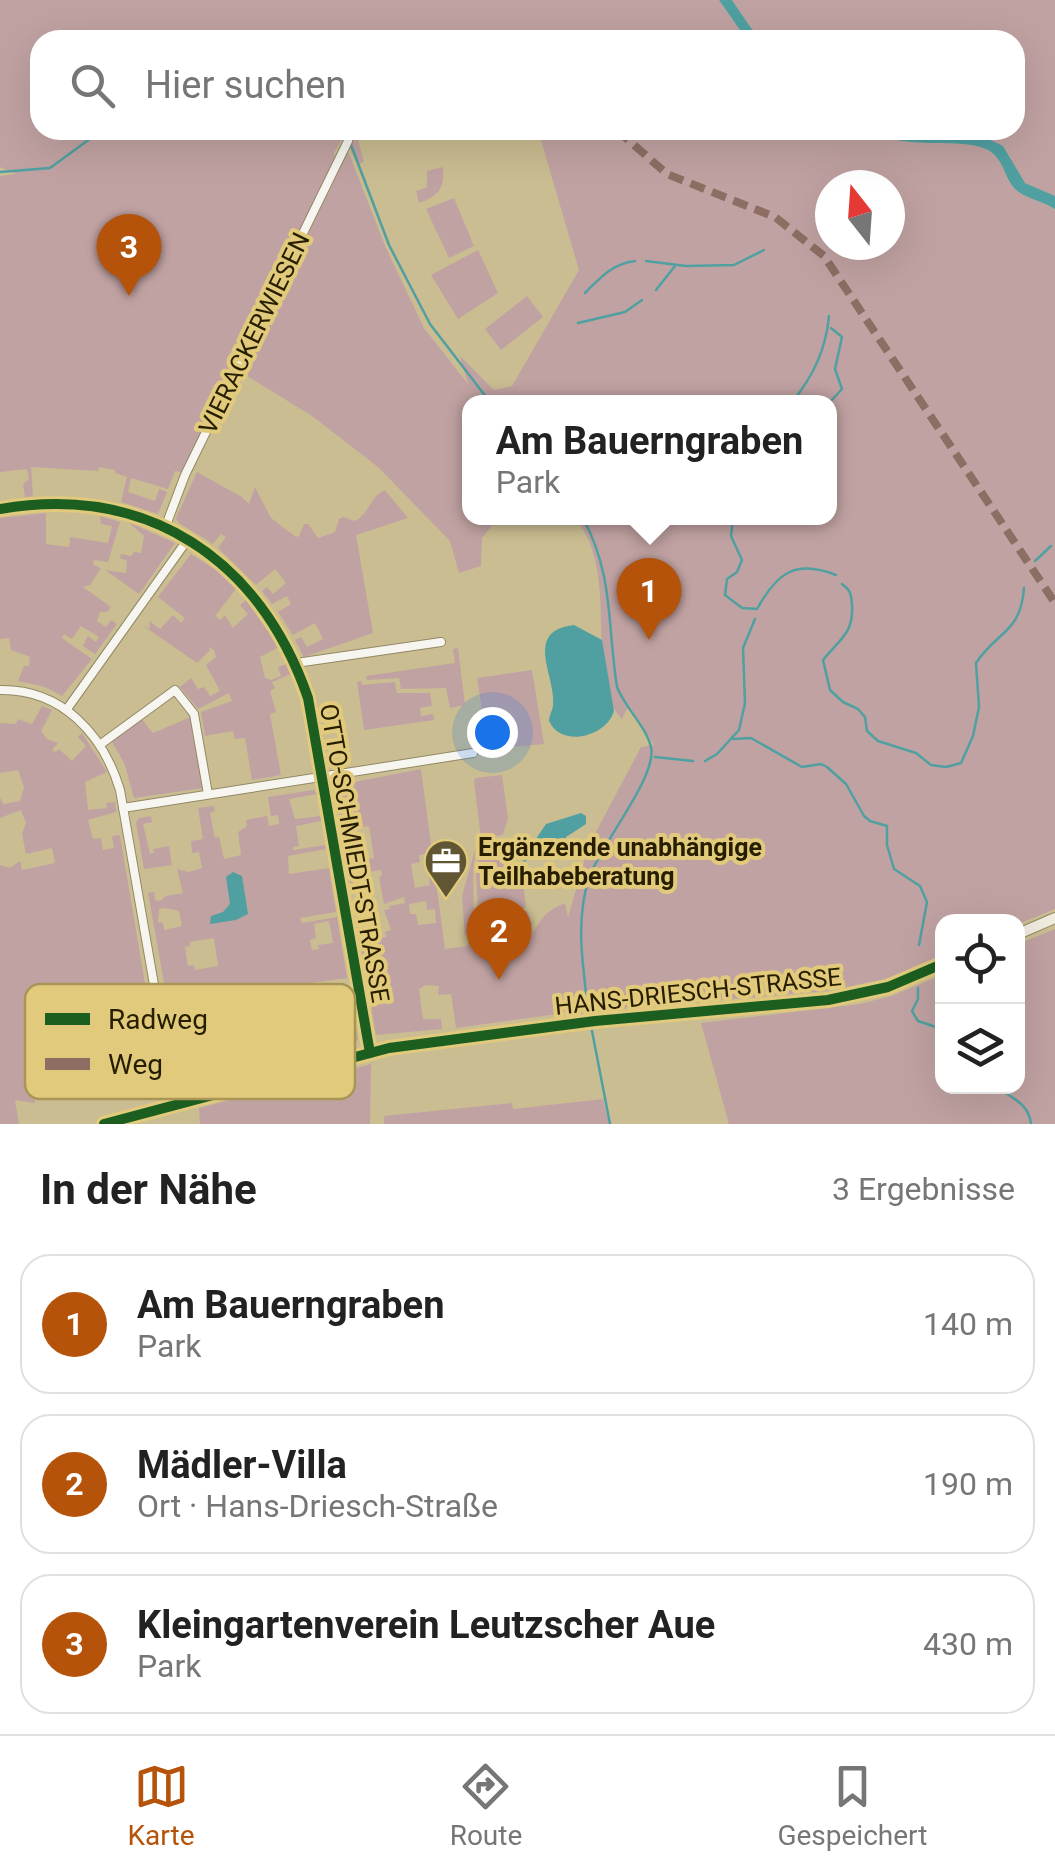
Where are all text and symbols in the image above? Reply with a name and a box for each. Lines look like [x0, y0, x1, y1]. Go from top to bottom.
search box [30, 30, 1025, 140]
icon: search [65, 58, 120, 113]
text: Hier suchen [145, 63, 346, 107]
north arrow [815, 170, 905, 260]
pin: 3 [96, 214, 162, 296]
street label: VIERACKERWIESEN [193, 228, 316, 439]
popup [462, 395, 837, 525]
text: Am Bauerngraben [496, 419, 803, 463]
text: Park [496, 463, 560, 501]
pin: 1 [616, 558, 682, 640]
street label: OTTO-SCHMIEDT-STRASSE [314, 701, 395, 1005]
your location [467, 707, 518, 758]
place label: Ergänzende unabhängige Teilhabeberatung [478, 833, 762, 891]
office icon: Ergänzende unabhängige Teilhabeberatung [423, 838, 469, 899]
pin: 2 [466, 898, 532, 980]
map controls [935, 914, 1025, 1094]
button: locate [935, 914, 1025, 1004]
street label: HANS-DRIESCH-STRASSE [553, 962, 843, 1021]
legend [25, 984, 355, 1099]
text: Radweg [108, 1003, 208, 1036]
button: layers [935, 1004, 1025, 1094]
text: Weg [108, 1048, 163, 1081]
text: In der Nähe [40, 1165, 257, 1214]
text: 3 Ergebnisse [832, 1170, 1015, 1208]
text: Am Bauerngraben [137, 1283, 444, 1327]
text: 1 [65, 1305, 84, 1343]
text: 140 m [923, 1305, 1013, 1343]
text: Park [137, 1327, 201, 1365]
text: Mädler-Villa [137, 1443, 347, 1487]
text: 2 [65, 1465, 84, 1503]
text: 190 m [923, 1465, 1013, 1503]
text: Ort · Hans-Driesch-Straße [137, 1487, 498, 1525]
text: Kleingartenverein Leutzscher Aue [137, 1603, 715, 1647]
text: 3 [65, 1625, 84, 1663]
text: 430 m [923, 1625, 1013, 1663]
text: Park [137, 1647, 201, 1685]
tab: Karte [128, 1759, 195, 1852]
tab: Route [450, 1759, 522, 1852]
tab: Gespeichert [777, 1759, 927, 1852]

